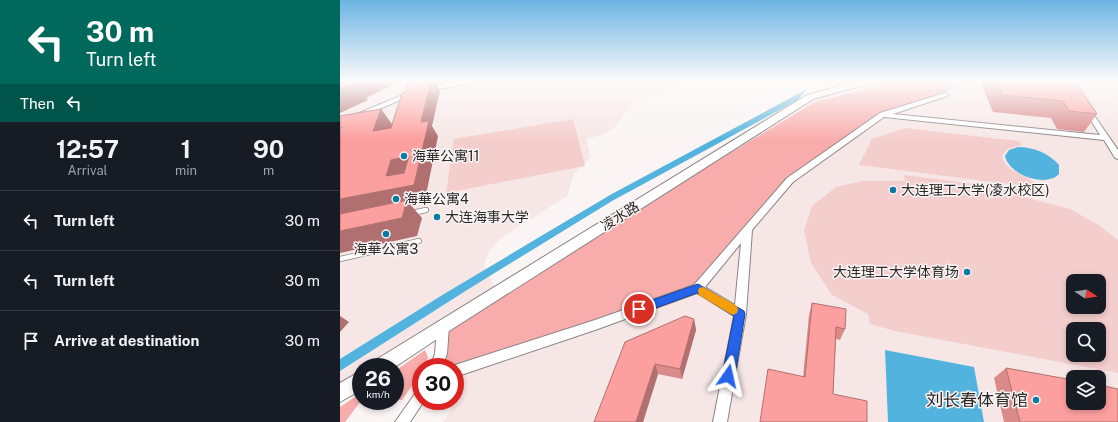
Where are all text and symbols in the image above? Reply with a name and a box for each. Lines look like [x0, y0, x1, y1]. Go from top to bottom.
text: 30 m [86, 15, 154, 48]
icon: left [20, 16, 72, 68]
text: Turn left [86, 49, 156, 70]
icon: left [63, 92, 85, 114]
text: Then [20, 95, 55, 112]
text: 12:57 [56, 135, 119, 163]
text: 1 [181, 135, 191, 163]
text: 90 [253, 135, 284, 163]
place label: 海華公寓11 [412, 148, 479, 164]
marker: 海華公寓11 [399, 151, 409, 161]
text: Arrival [67, 163, 108, 178]
text: min [175, 163, 197, 178]
text: m [263, 163, 274, 178]
place label: 大连理工大学(凌水校区) [901, 182, 1050, 198]
marker: 大连理工大学(凌水校区) [888, 185, 898, 195]
place label: 海華公寓4 [404, 191, 469, 207]
marker: 海華公寓4 [391, 194, 401, 204]
street label: 凌水路 [598, 198, 642, 234]
place label: 大连海事大学 [445, 209, 529, 225]
icon: left [20, 210, 42, 232]
text: Turn left [54, 212, 115, 229]
text: 30 m [285, 212, 320, 229]
marker: 大连海事大学 [432, 212, 442, 222]
marker: 海華公寓3 [381, 229, 391, 239]
place label: 海華公寓3 [354, 241, 419, 257]
place label: 大连理工大学体育场 [833, 264, 959, 280]
marker: 大连理工大学体育场 [962, 267, 972, 277]
icon: left [20, 270, 42, 292]
text: Turn left [54, 272, 115, 289]
text: 30 m [285, 272, 320, 289]
north arrow [1066, 274, 1106, 314]
map controls [1066, 274, 1106, 410]
pin [622, 292, 656, 326]
icon: arrive [628, 298, 650, 320]
button: search [1066, 322, 1106, 362]
icon: arrive [20, 330, 42, 352]
text: Arrive at destination [54, 332, 199, 349]
text: 30 m [285, 332, 320, 349]
position arrow [707, 355, 749, 397]
speed limit sign: 30 [412, 358, 464, 410]
text: 26 [365, 367, 391, 391]
button: layers [1066, 370, 1106, 410]
text: km/h [366, 388, 390, 400]
place label: 刘长春体育馆 [926, 390, 1028, 410]
marker: 刘长春体育馆 [1031, 395, 1041, 405]

